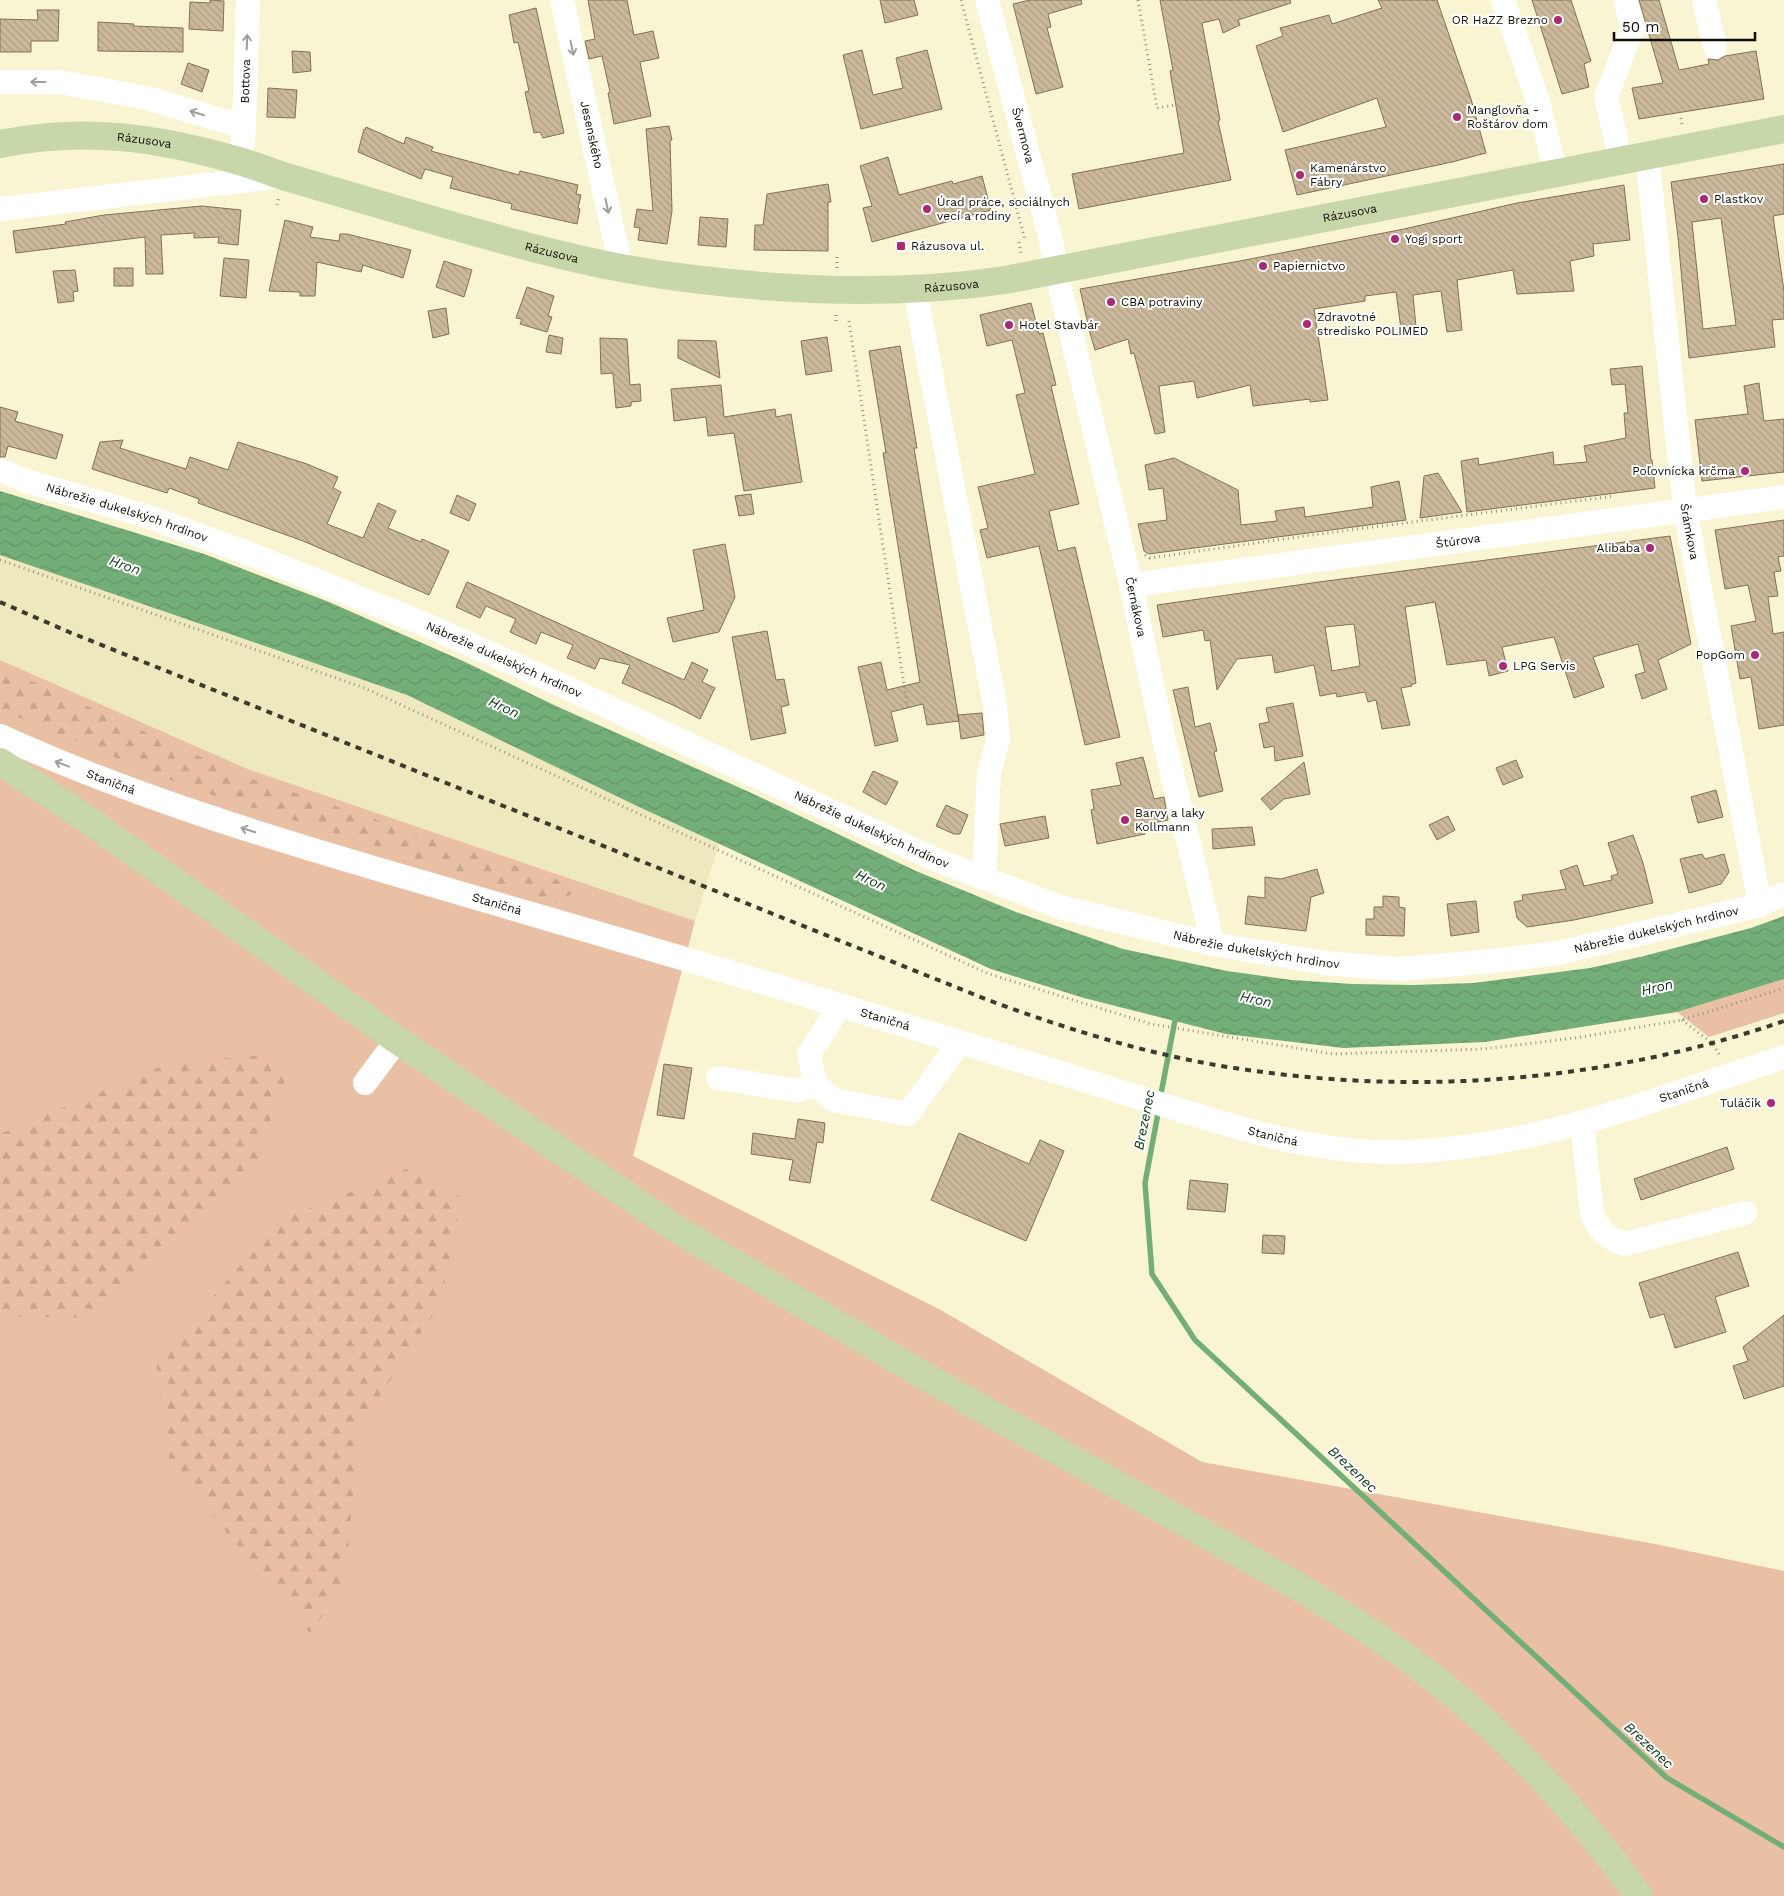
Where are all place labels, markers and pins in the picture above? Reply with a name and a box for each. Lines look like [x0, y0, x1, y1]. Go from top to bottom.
place label: OR HaZZ Brezno [1452, 13, 1548, 27]
marker: OR HaZZ Brezno [1552, 14, 1564, 26]
place label: Manglovňa - Roštárov dom [1467, 103, 1548, 131]
marker: Manglovňa - Roštárov dom [1451, 111, 1463, 123]
place label: Kamenárstvo Fábry [1310, 161, 1387, 189]
marker: Kamenárstvo Fábry [1294, 169, 1306, 181]
place label: Plastkov [1714, 192, 1764, 206]
marker: Plastkov [1698, 193, 1710, 205]
place label: Úrad práce, sociálnych vecí a rodiny [937, 195, 1070, 223]
marker: Úrad práce, sociálnych vecí a rodiny [921, 203, 933, 215]
place label: Yogi sport [1405, 232, 1462, 246]
marker: Yogi sport [1389, 233, 1401, 245]
place label: Rázusova ul. [911, 239, 984, 253]
marker: Rázusova ul. [895, 240, 907, 252]
place label: Papiernictvo [1273, 259, 1345, 273]
marker: Papiernictvo [1257, 260, 1269, 272]
place label: CBA potraviny [1121, 295, 1203, 309]
marker: CBA potraviny [1105, 296, 1117, 308]
place label: Zdravotné stredisko POLIMED [1317, 310, 1428, 338]
place label: Hotel Stavbár [1019, 318, 1099, 332]
marker: Zdravotné stredisko POLIMED [1301, 318, 1313, 330]
marker: Hotel Stavbár [1003, 319, 1015, 331]
place label: Poľovnícka krčma [1632, 464, 1735, 478]
marker: Poľovnícka krčma [1739, 465, 1751, 477]
place label: Alibaba [1597, 541, 1640, 555]
marker: Alibaba [1644, 542, 1656, 554]
place label: PopGom [1696, 648, 1745, 662]
marker: PopGom [1749, 649, 1761, 661]
place label: LPG Servis [1513, 659, 1576, 673]
marker: LPG Servis [1497, 660, 1509, 672]
place label: Barvy a laky Kollmann [1135, 806, 1206, 834]
marker: Barvy a laky Kollmann [1119, 814, 1131, 826]
place label: Tuláčik [1720, 1096, 1761, 1110]
marker: Tuláčik [1765, 1097, 1777, 1109]

